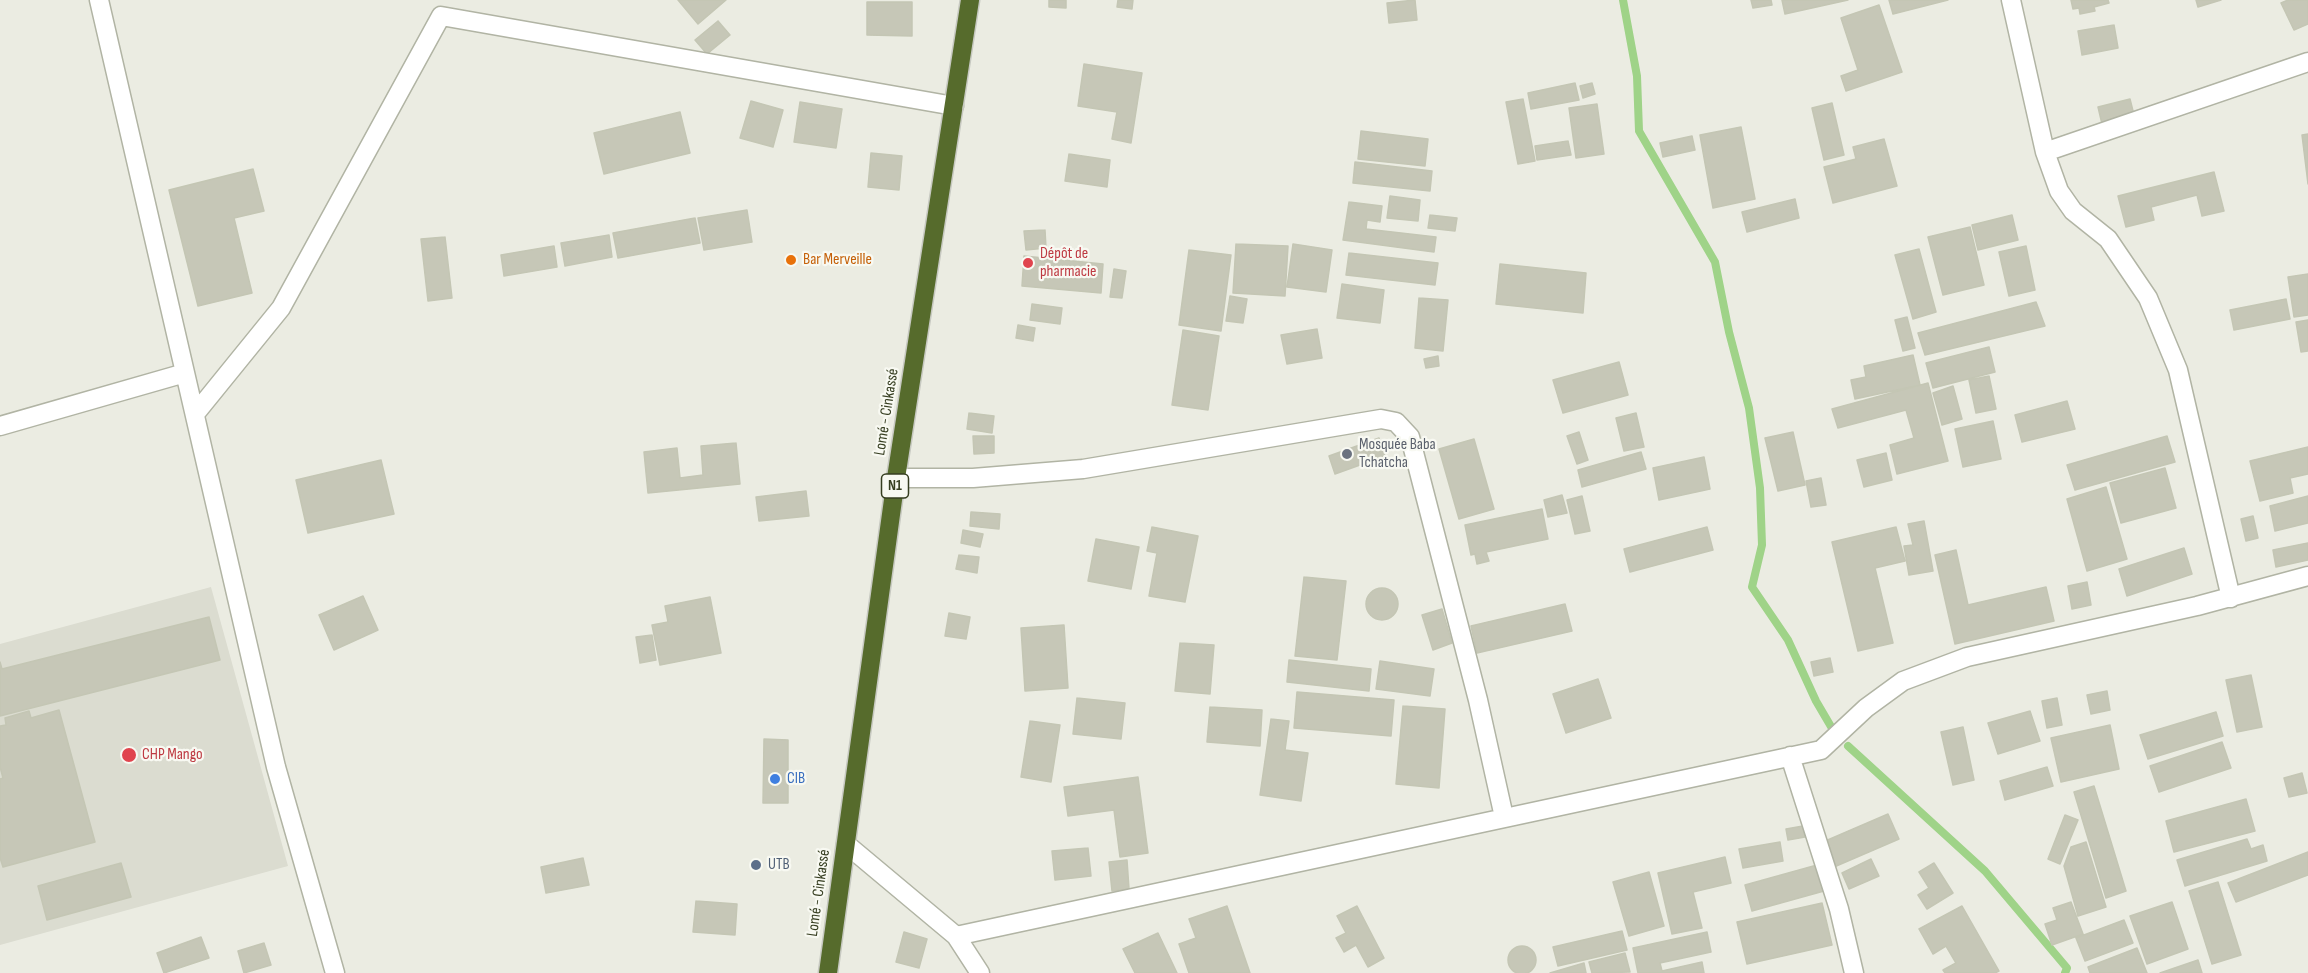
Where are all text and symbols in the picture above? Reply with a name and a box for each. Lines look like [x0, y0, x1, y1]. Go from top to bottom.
place label: Dépôt de pharmacie [1040, 244, 1096, 282]
place label: Bar Merveille [803, 250, 872, 270]
marker: Bar Merveille [784, 253, 798, 267]
marker: Dépôt de pharmacie [1021, 256, 1035, 270]
street label: Lomé - Cinkassé [871, 367, 903, 457]
place label: Mosquée Baba Tchatcha [1359, 435, 1436, 473]
marker: Mosquée Baba Tchatcha [1340, 447, 1354, 461]
road number: N1 [882, 474, 908, 498]
place label: CHP Mango [142, 745, 203, 765]
marker: CHP Mango [120, 746, 138, 764]
place label: CIB [787, 769, 805, 789]
marker: CIB [768, 772, 782, 786]
street label: Lomé - Cinkassé [803, 848, 835, 938]
place label: UTB [768, 855, 790, 875]
marker: UTB [749, 858, 763, 872]

